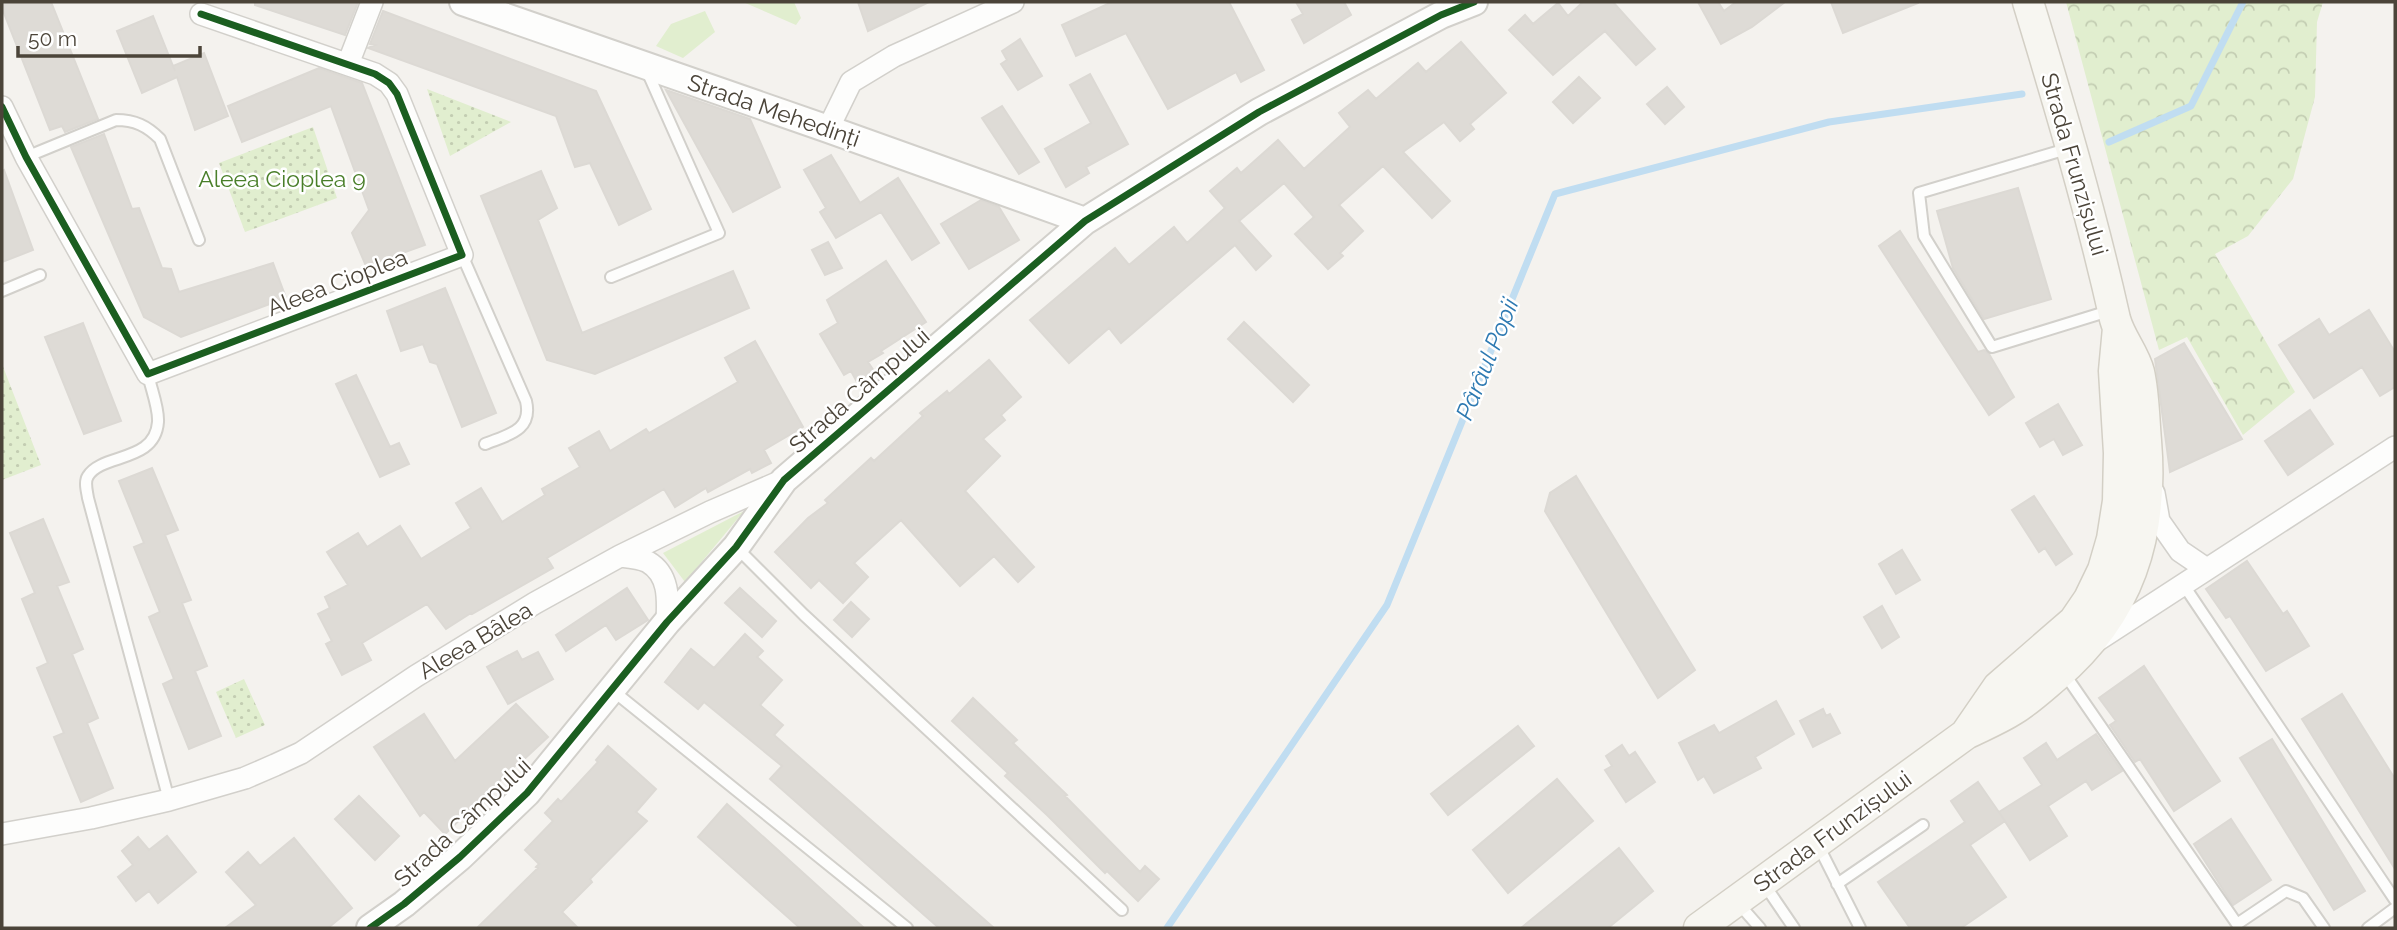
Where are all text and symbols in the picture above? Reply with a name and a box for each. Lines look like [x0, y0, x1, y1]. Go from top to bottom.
scale bar [18, 14, 200, 58]
text: 50 m [28, 26, 77, 51]
street label: Strada Mehedinți [684, 68, 864, 152]
street label: Strada Frunzișului [2036, 70, 2114, 258]
park label: Aleea Cioplea 9 [198, 165, 366, 192]
street label: Aleea Cioplea [263, 243, 411, 321]
water label: Pârâul Popii [1449, 293, 1525, 424]
street label: Strada Câmpului [783, 322, 935, 458]
street label: Aleea Bâlea [413, 596, 537, 684]
street label: Strada Câmpului [388, 752, 536, 892]
street label: Strada Frunzișului [1748, 765, 1916, 897]

